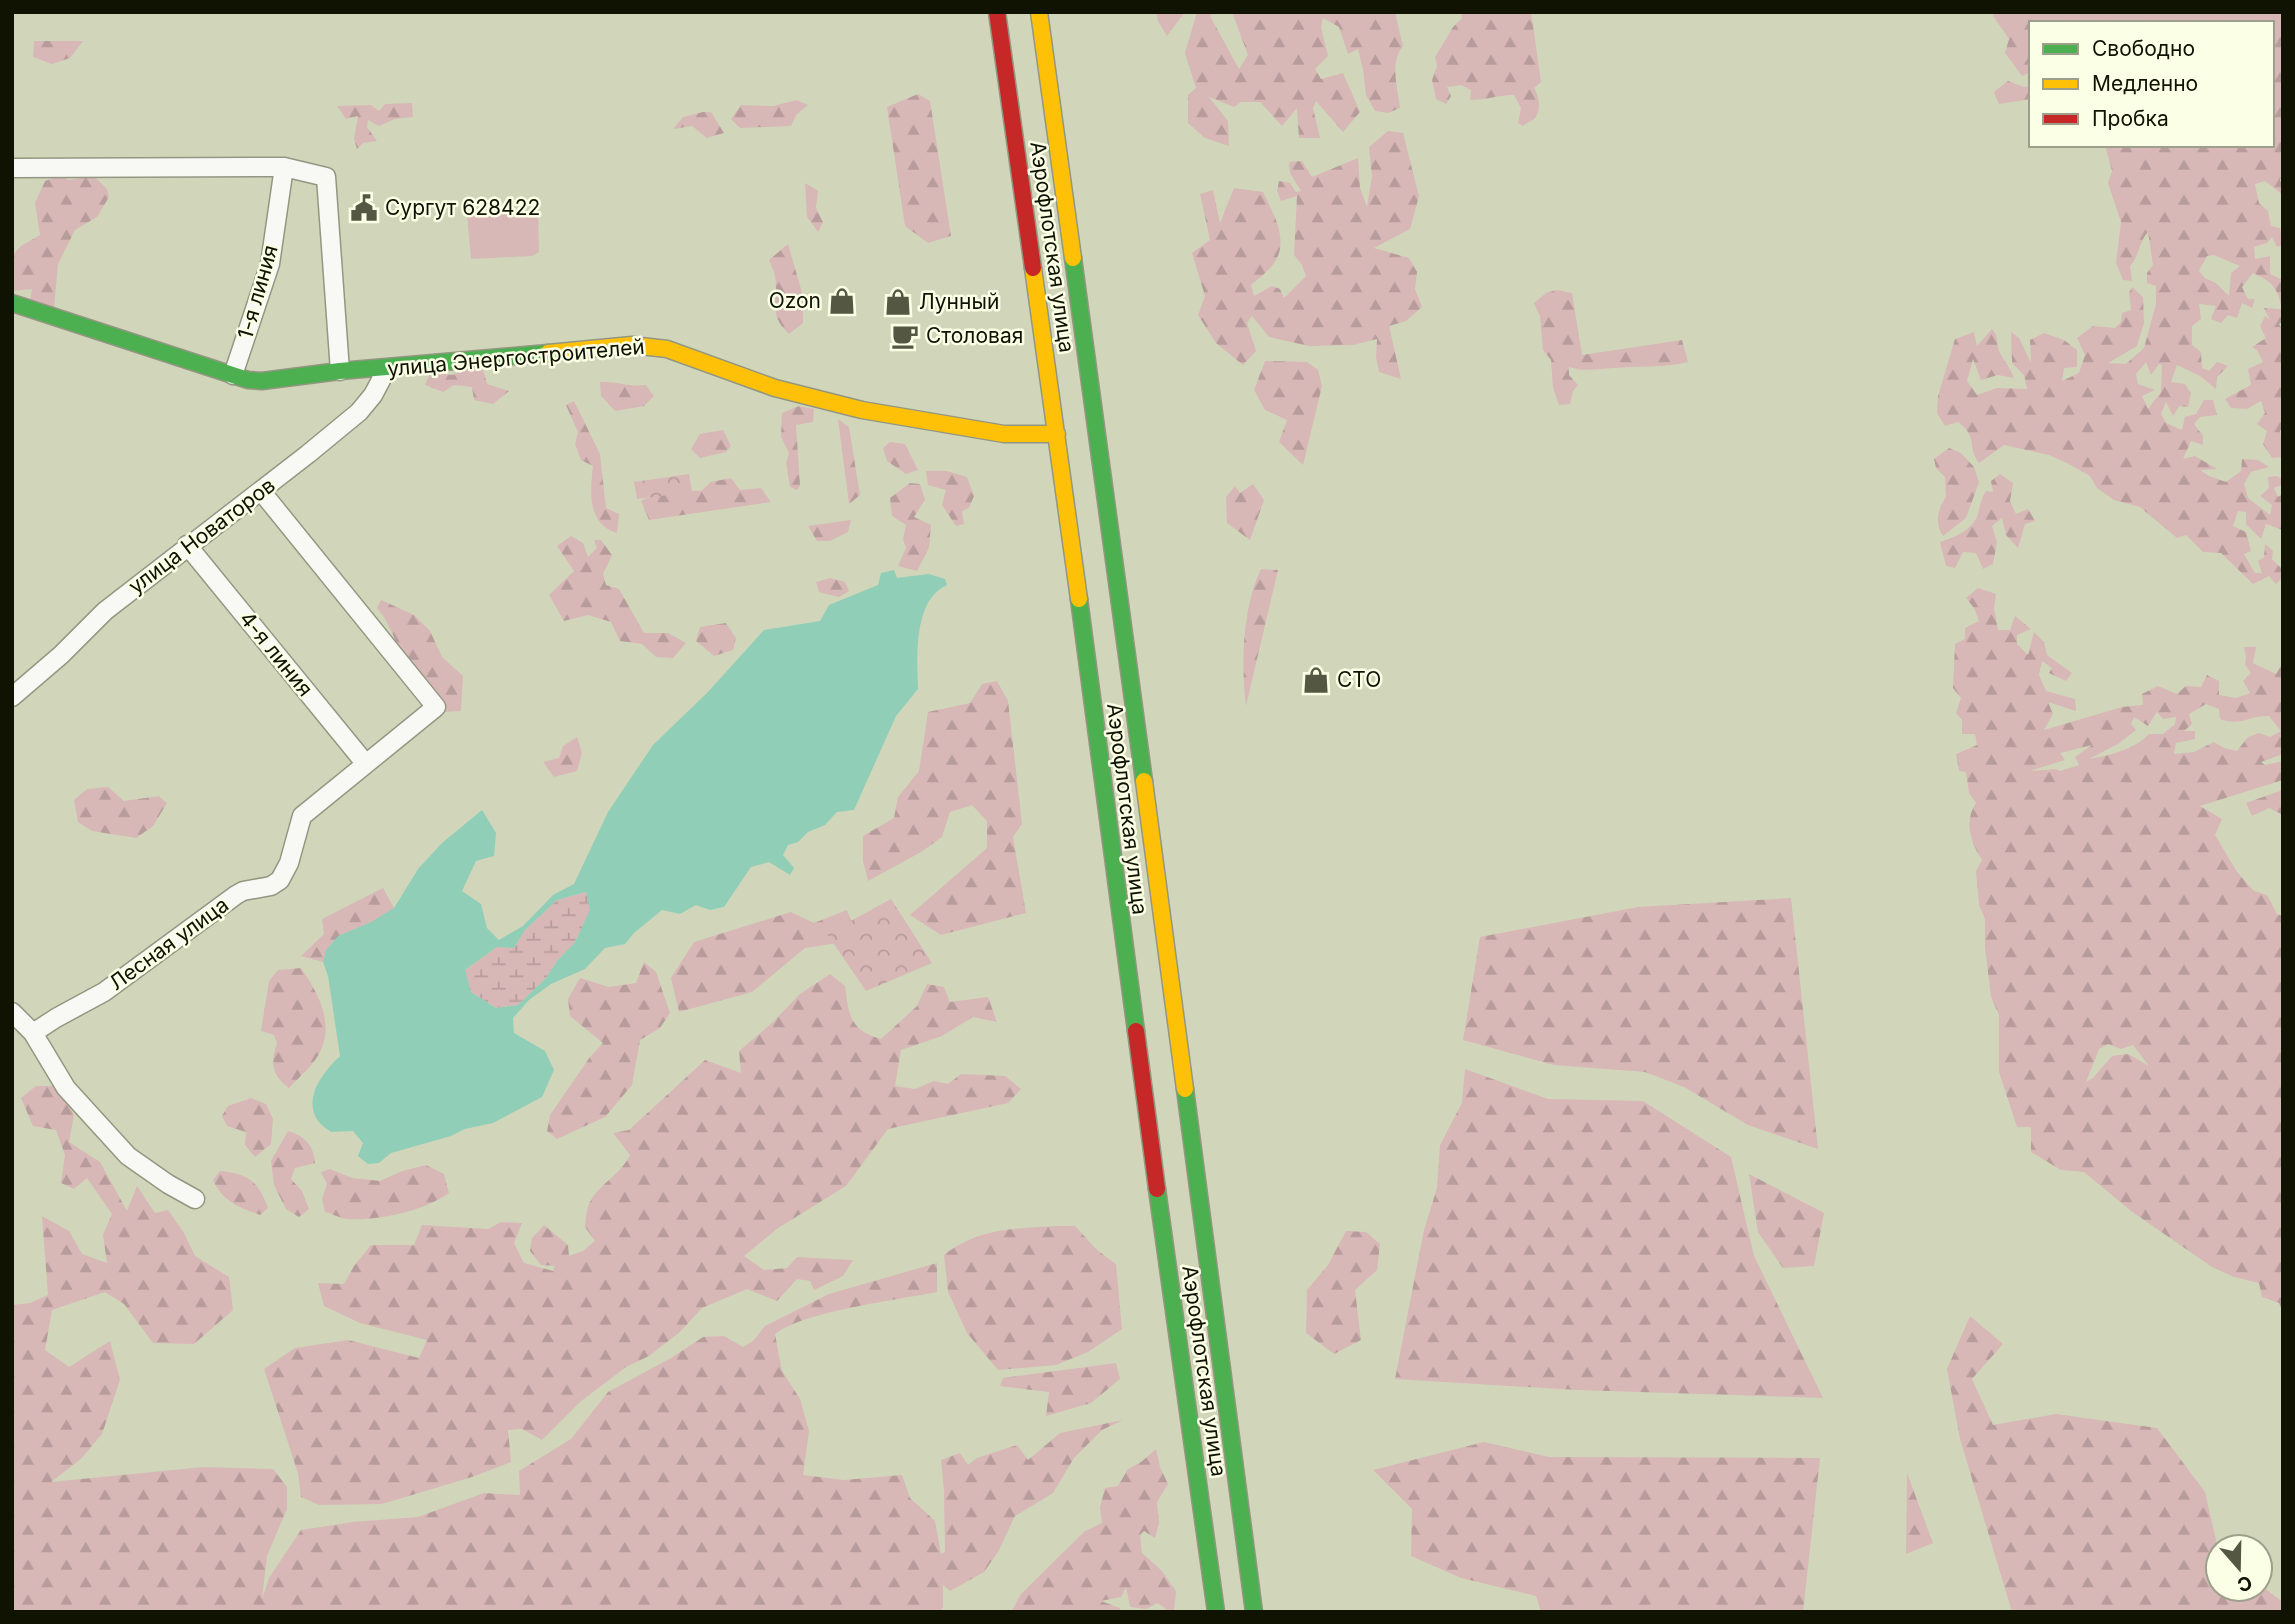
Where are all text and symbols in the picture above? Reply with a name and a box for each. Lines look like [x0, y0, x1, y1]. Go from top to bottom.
legend [2029, 21, 2274, 147]
text: Свободно [2092, 36, 2195, 61]
text: Медленно [2092, 71, 2198, 96]
text: Пробка [2092, 106, 2169, 131]
street label: Аэрофлотская улица [1025, 140, 1080, 354]
public building icon: Сургут 628422 [349, 193, 379, 223]
place label: Сургут 628422 [385, 195, 540, 220]
street label: 1-я линия [232, 242, 283, 342]
shop icon: Ozon [827, 286, 857, 316]
shop icon: Лунный [883, 287, 913, 317]
place label: Ozon [769, 288, 821, 313]
place label: Лунный [919, 289, 999, 314]
cafe icon: Столовая [890, 321, 920, 351]
place label: Столовая [926, 323, 1023, 348]
street label: улица Энергостроителей [386, 334, 646, 381]
street label: улица Новаторов [124, 472, 280, 599]
street label: 4-я линия [235, 606, 318, 701]
shop icon: СТО [1301, 665, 1331, 695]
place label: СТО [1337, 667, 1381, 692]
street label: Аэрофлотская улица [1102, 702, 1153, 916]
street label: Лесная улица [104, 892, 233, 995]
street label: Аэрофлотская улица [1177, 1264, 1232, 1478]
north arrow [2204, 1533, 2274, 1603]
text: С [2234, 1570, 2255, 1597]

